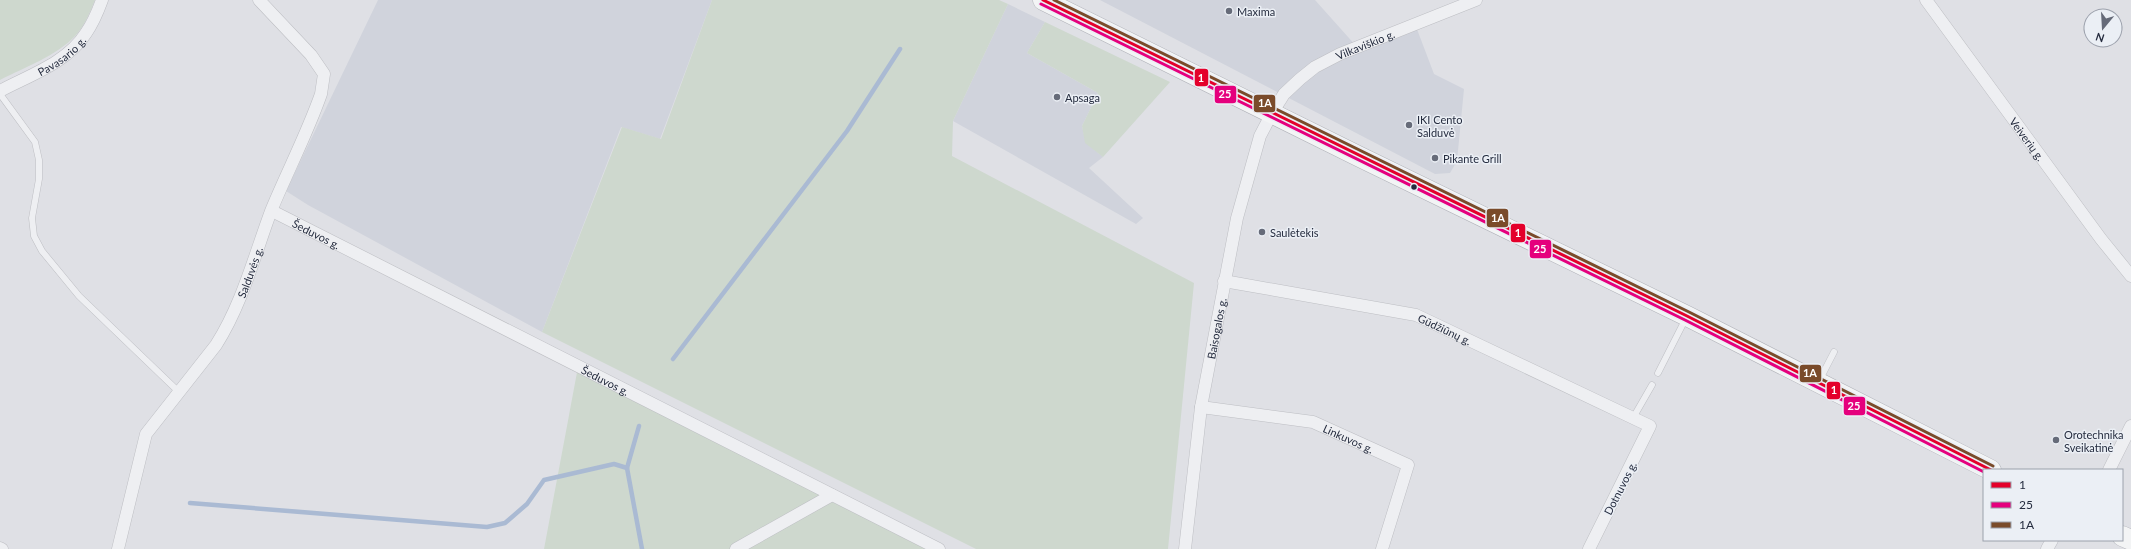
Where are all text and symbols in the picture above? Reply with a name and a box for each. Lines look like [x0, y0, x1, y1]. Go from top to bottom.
place label: Maxima [1237, 5, 1275, 18]
marker: Maxima [1224, 6, 1234, 16]
north arrow [2083, 8, 2123, 48]
street label: Vilkaviškio g. [1333, 27, 1396, 62]
text: N [2094, 30, 2106, 45]
street label: Pavasario g. [35, 34, 88, 78]
line badge: 1 [1194, 68, 1209, 87]
text: 1 [1198, 71, 1204, 84]
line badge: 25 [1214, 85, 1237, 104]
text: 25 [1219, 87, 1231, 100]
place label: Apsaga [1065, 91, 1100, 104]
marker: Apsaga [1052, 92, 1062, 102]
line badge: 1A [1253, 94, 1276, 113]
text: 1A [1258, 96, 1272, 109]
place label: IKI Cento Salduvė [1417, 113, 1463, 139]
street label: Veiverių g. [2007, 115, 2048, 163]
marker: IKI Cento Salduvė [1404, 120, 1414, 130]
place label: Pikante Grill [1443, 152, 1502, 165]
marker: Pikante Grill [1430, 153, 1440, 163]
unlabelled marker [1409, 182, 1419, 192]
line badge: 1A [1486, 208, 1509, 228]
text: 1A [1491, 211, 1505, 224]
street label: Šeduvos g. [291, 216, 343, 251]
line badge: 1 [1510, 223, 1526, 243]
place label: Saulėtekis [1270, 226, 1319, 239]
text: 1 [1515, 226, 1521, 239]
marker: Saulėtekis [1257, 227, 1267, 237]
line badge: 25 [1529, 239, 1552, 259]
text: 25 [1534, 242, 1546, 255]
street label: Salduvės g. [234, 245, 265, 300]
street label: Baisogalos g. [1204, 297, 1228, 360]
street label: Gūdžiūnų g. [1416, 311, 1474, 347]
street label: Šeduvos g. [580, 363, 632, 398]
line badge: 1A [1799, 364, 1822, 383]
text: 1A [1803, 366, 1817, 379]
line badge: 1 [1826, 381, 1841, 400]
text: 1 [1831, 383, 1837, 396]
line badge: 25 [1843, 396, 1866, 416]
text: 25 [1848, 399, 1860, 412]
street label: Linkuvos g. [1321, 421, 1376, 455]
place label: Orotechnika Sveikatinė [2064, 428, 2124, 454]
marker: Orotechnika Sveikatinė [2051, 435, 2061, 445]
street label: Dotnuvos g. [1601, 459, 1639, 517]
legend [1983, 469, 2123, 541]
text: 1 [2019, 477, 2026, 492]
text: 25 [2019, 497, 2033, 512]
text: 1A [2019, 517, 2035, 532]

